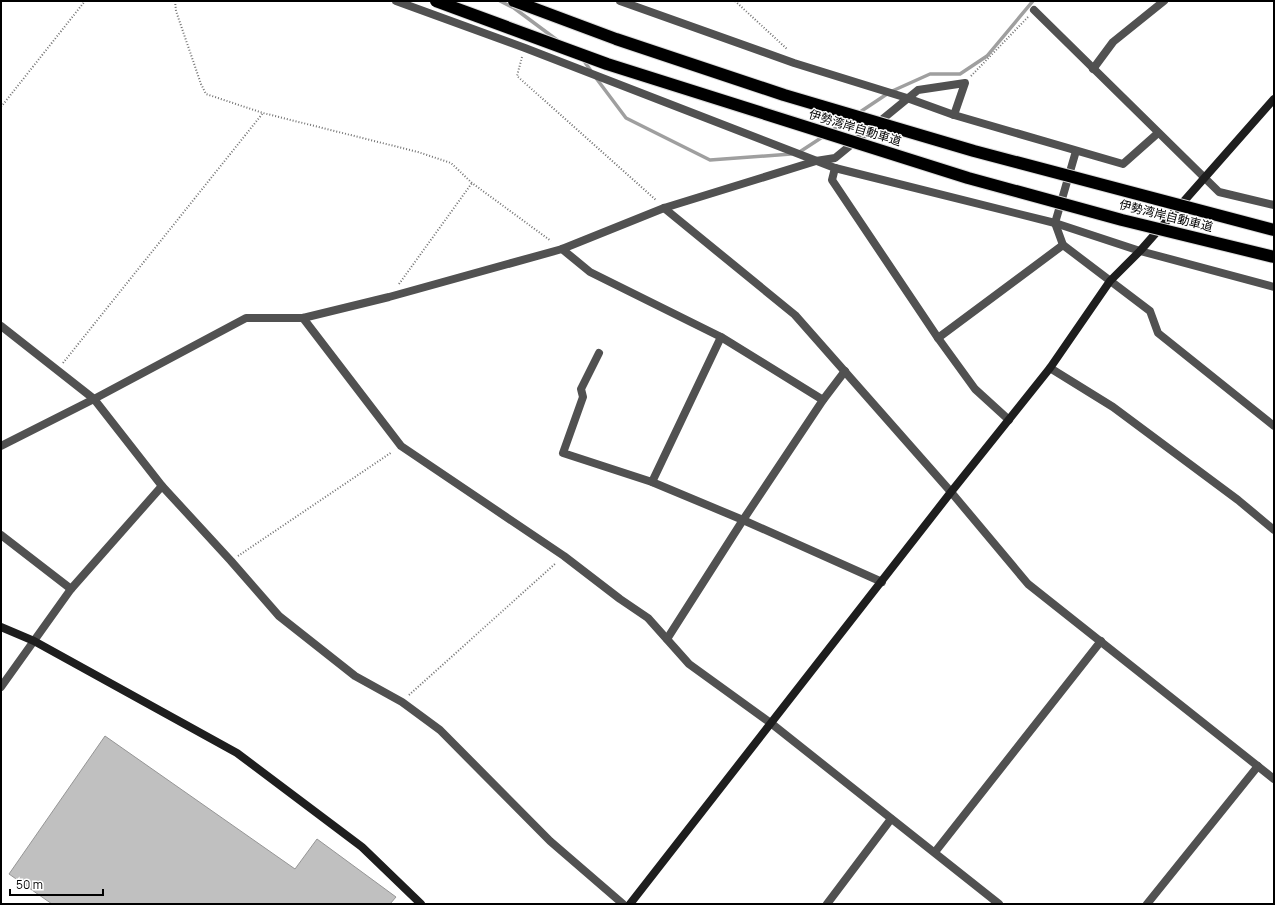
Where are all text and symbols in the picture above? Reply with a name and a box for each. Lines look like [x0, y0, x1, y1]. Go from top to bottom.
street label: 伊勢湾岸自動車道 [807, 105, 904, 150]
street label: 伊勢湾岸自動車道 [1117, 196, 1215, 235]
scale bar [10, 871, 103, 897]
text: 50 m [16, 876, 43, 893]

